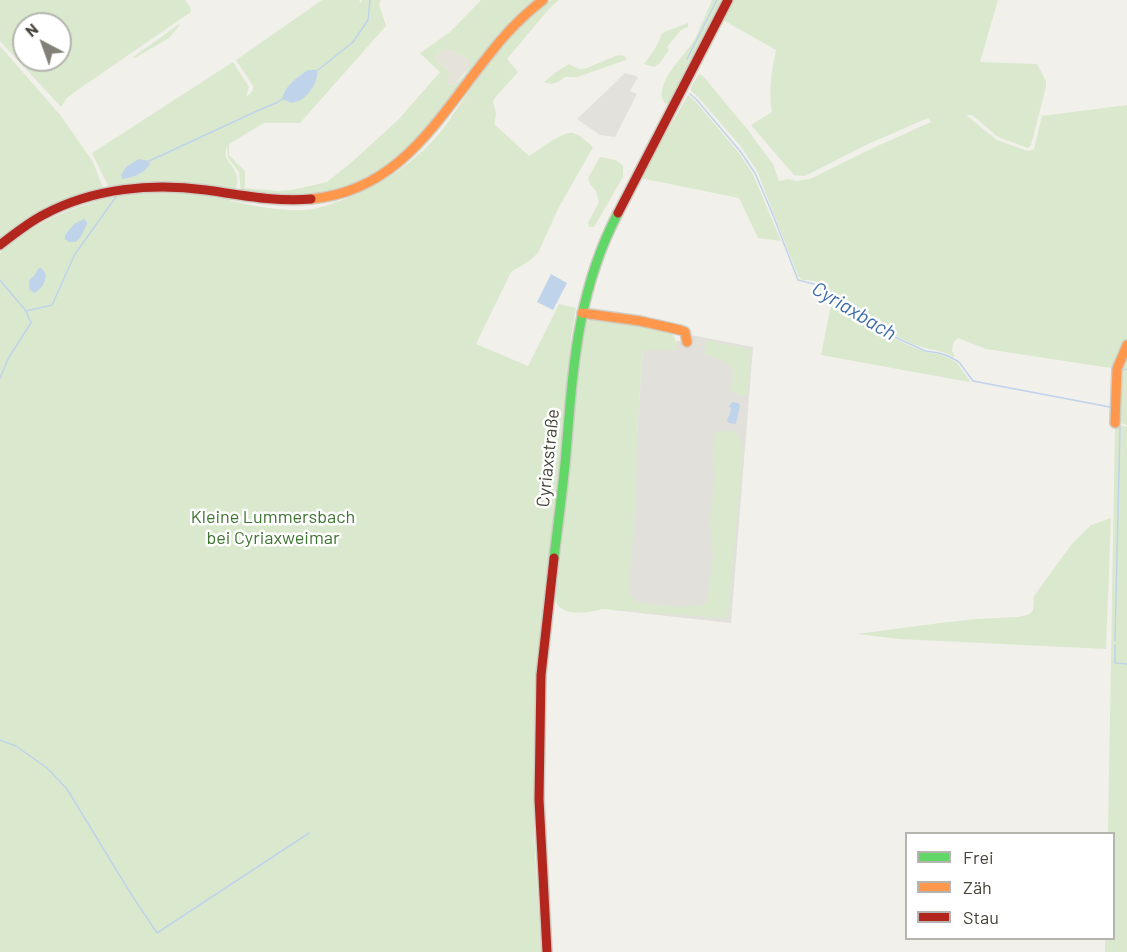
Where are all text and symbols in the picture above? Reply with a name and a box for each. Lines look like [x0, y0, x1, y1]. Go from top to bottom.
north arrow [12, 12, 72, 72]
text: N [21, 19, 41, 40]
water label: Cyriaxbach [807, 276, 901, 346]
street label: Cyriaxstraße [532, 408, 564, 508]
park label: Kleine Lummersbach bei Cyriaxweimar [191, 506, 355, 548]
legend [905, 832, 1115, 940]
text: Frei [963, 846, 994, 868]
text: Zäh [963, 876, 992, 898]
text: Stau [963, 906, 999, 928]

